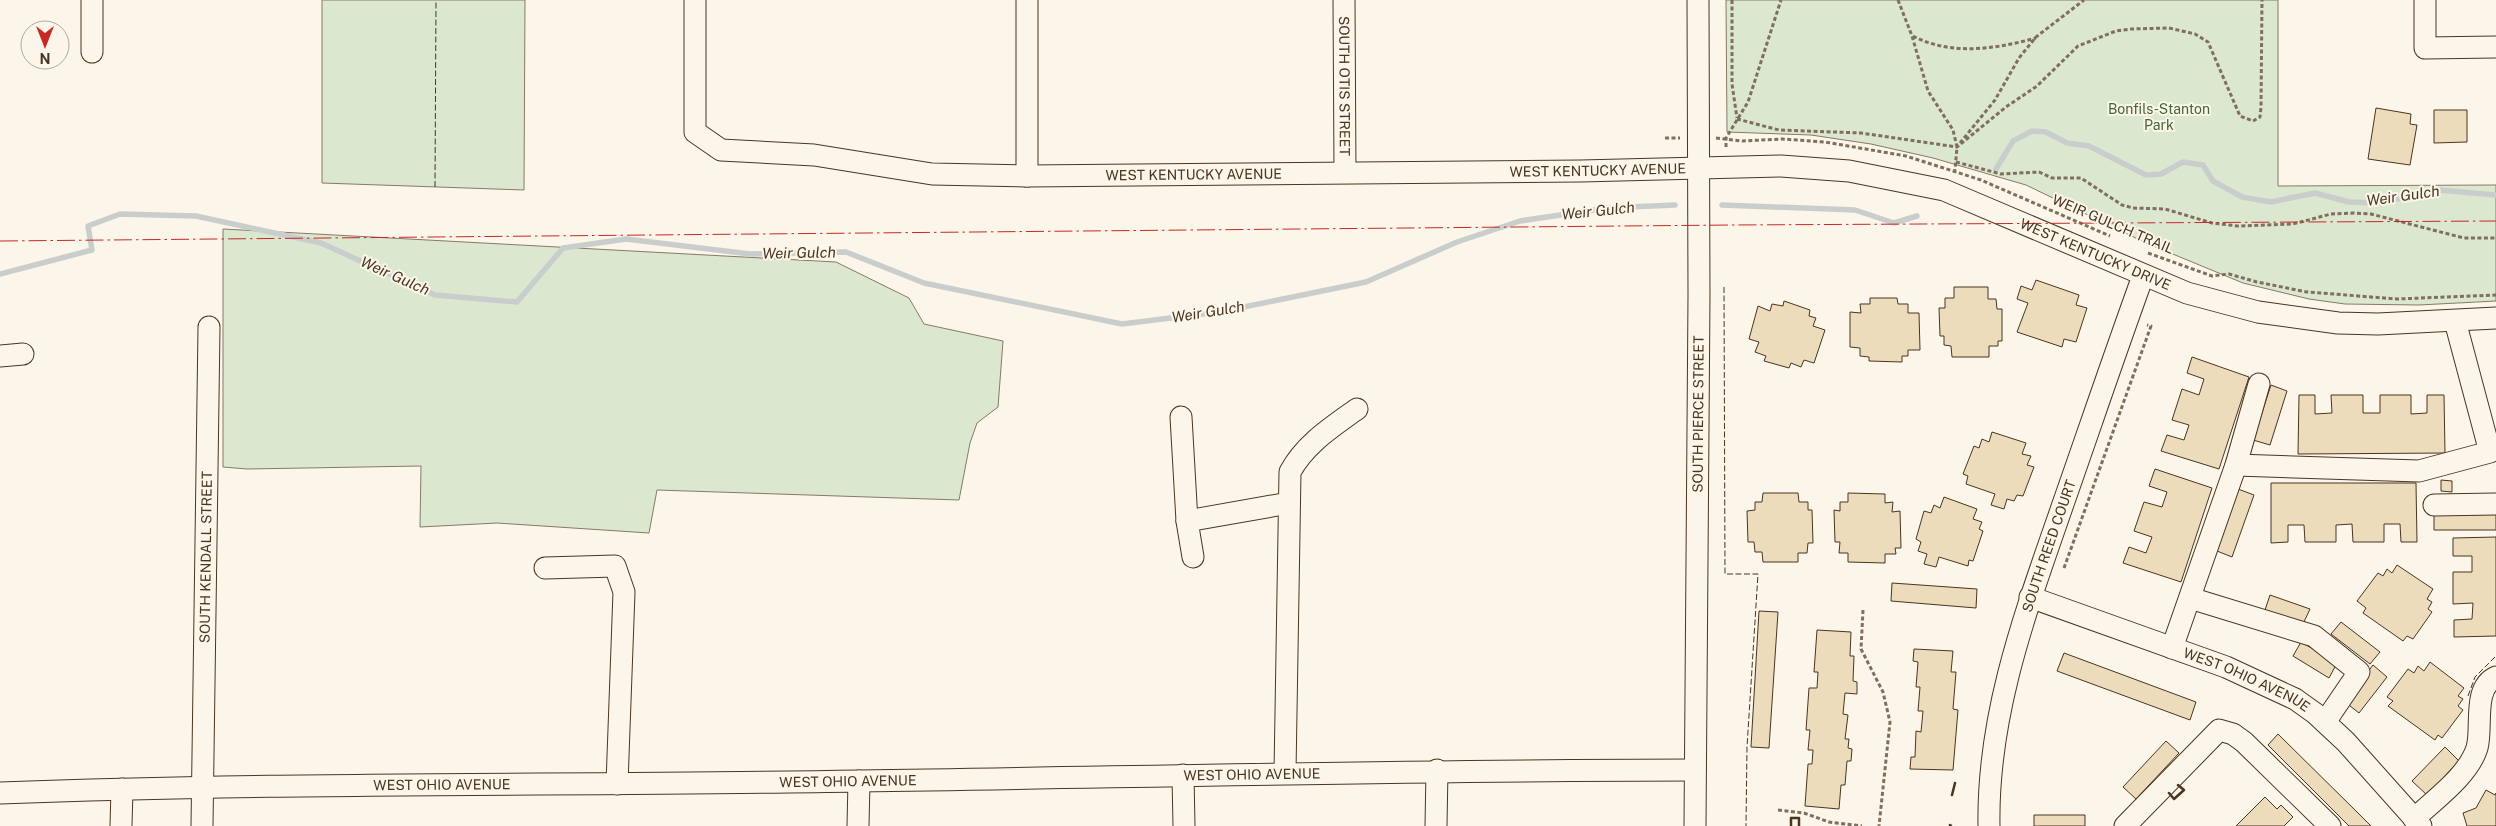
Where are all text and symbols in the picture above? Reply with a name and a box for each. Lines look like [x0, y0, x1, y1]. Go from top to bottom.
street label: SOUTH OTIS STREET [1336, 16, 1353, 156]
north arrow [20, 20, 70, 70]
text: N [40, 50, 50, 66]
park label: Bonfils-Stanton Park [2108, 101, 2210, 133]
street label: WEST KENTUCKY AVENUE [1509, 160, 1686, 180]
street label: WEST KENTUCKY AVENUE [1105, 166, 1282, 183]
water label: Weir Gulch [2365, 182, 2441, 209]
street label: WEIR GULCH TRAIL [2050, 191, 2176, 257]
water label: Weir Gulch [1560, 198, 1635, 223]
street label: WEST KENTUCKY DRIVE [2018, 215, 2173, 293]
water label: Weir Gulch [762, 243, 836, 262]
water label: Weir Gulch [358, 253, 432, 298]
water label: Weir Gulch [1170, 297, 1246, 326]
street label: SOUTH PIERCE STREET [1690, 335, 1707, 493]
street label: SOUTH KENDALL STREET [197, 471, 215, 643]
street label: SOUTH REED COURT [2019, 478, 2079, 614]
street label: WEST OHIO AVENUE [2181, 644, 2313, 715]
street label: WEST OHIO AVENUE [1183, 765, 1321, 784]
street label: WEST OHIO AVENUE [779, 772, 917, 790]
street label: WEST OHIO AVENUE [373, 776, 511, 793]

